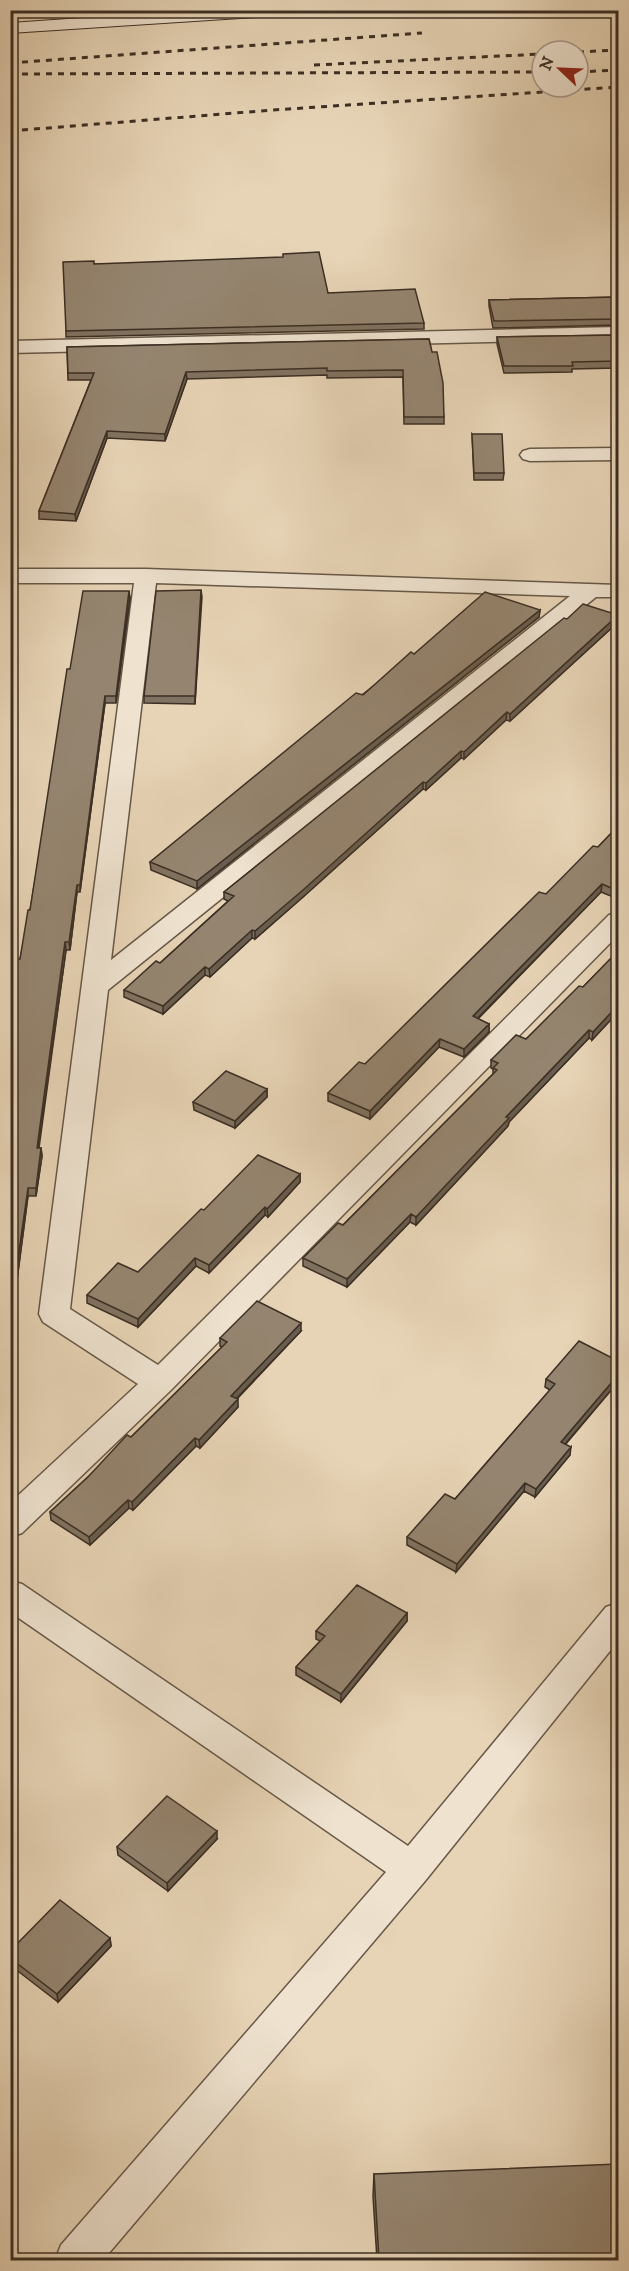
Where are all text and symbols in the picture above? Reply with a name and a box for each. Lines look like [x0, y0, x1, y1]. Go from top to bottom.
north arrow [530, 39, 590, 99]
text: N [535, 54, 559, 73]

